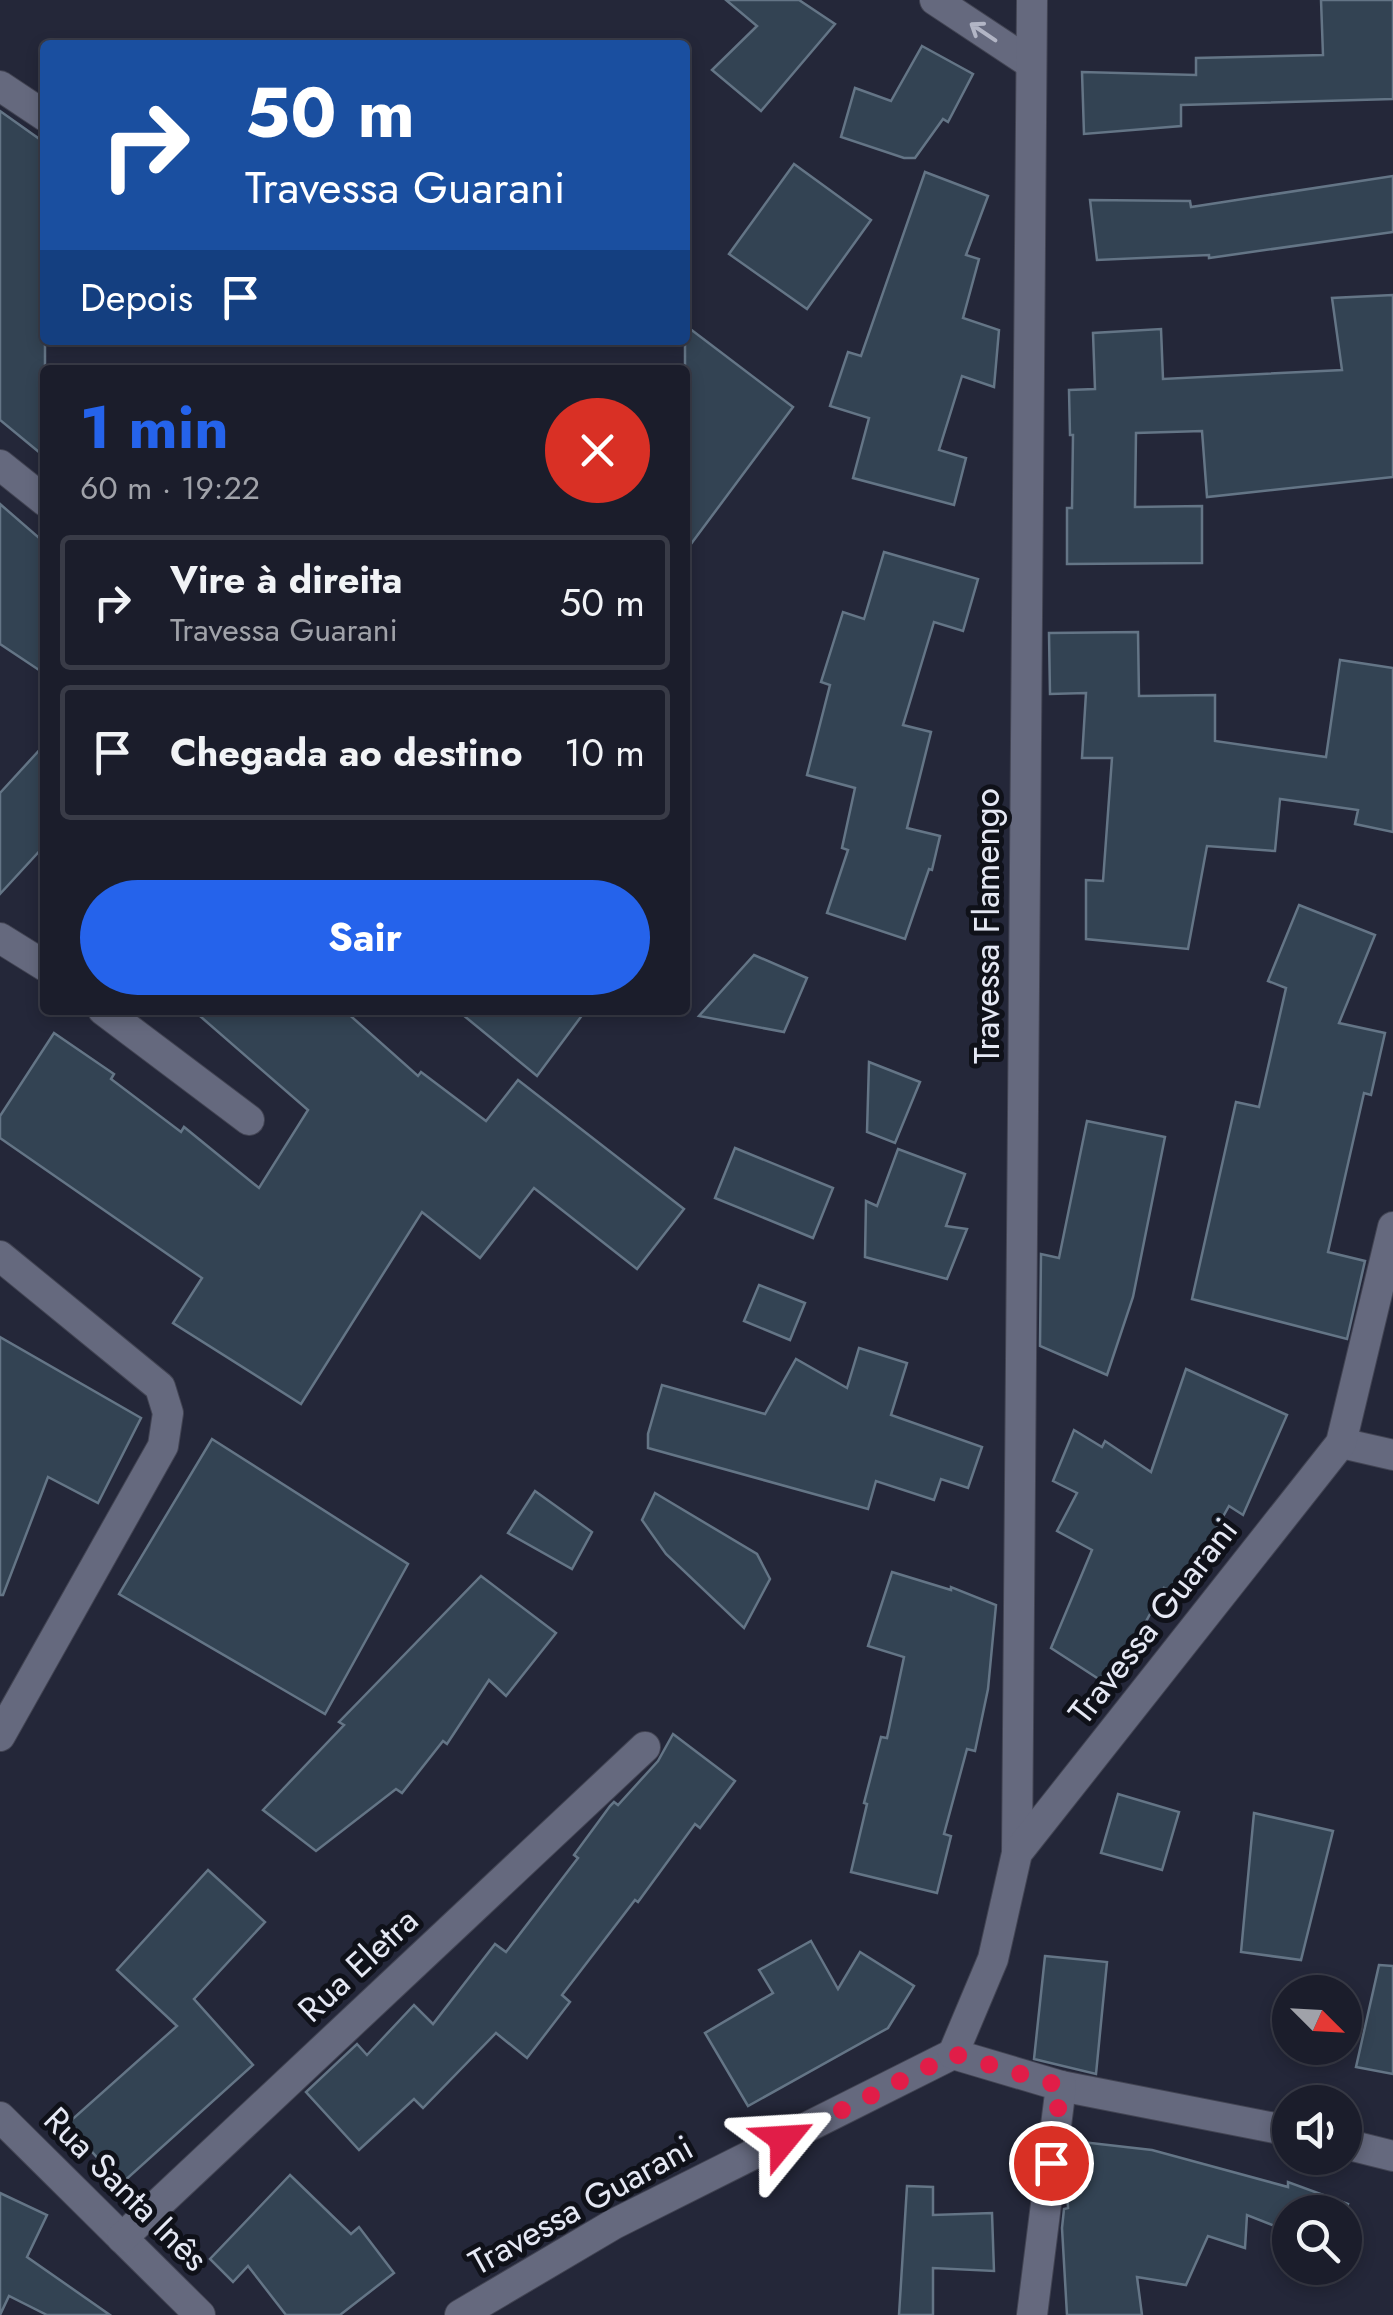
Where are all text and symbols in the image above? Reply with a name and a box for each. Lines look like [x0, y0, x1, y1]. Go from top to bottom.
one-way arrow [969, 21, 997, 42]
text: 50 m [245, 62, 415, 163]
icon: right [80, 80, 210, 210]
text: Travessa Guarani [245, 155, 565, 220]
text: Depois [80, 270, 193, 325]
icon: arrive [213, 270, 268, 325]
text: 1 min [80, 384, 229, 471]
button: close [545, 398, 650, 503]
text: 60 m · 19:22 [80, 465, 260, 511]
text: Vire à direita [170, 552, 403, 607]
icon: right [85, 575, 140, 630]
text: 50 m [560, 575, 645, 630]
text: Travessa Guarani [170, 607, 398, 653]
icon: arrive [85, 725, 140, 780]
text: Chegada ao destino [170, 725, 523, 780]
text: 10 m [564, 725, 645, 780]
street label: Travessa Flamengo [962, 788, 1012, 1064]
button: Sair [80, 880, 650, 995]
street label: Travessa Guarani [1057, 1507, 1249, 1735]
street label: Rua Eletra [287, 1896, 429, 2034]
north arrow [1272, 1975, 1362, 2065]
map controls [1272, 1975, 1362, 2285]
button: sound [1272, 2085, 1362, 2175]
position arrow [732, 2087, 836, 2191]
street label: Rua Santa Inês [32, 2095, 220, 2283]
pin [1009, 2121, 1094, 2206]
street label: Travessa Guarani [460, 2123, 702, 2287]
icon: arrive [1024, 2136, 1079, 2191]
button: search [1272, 2195, 1362, 2285]

